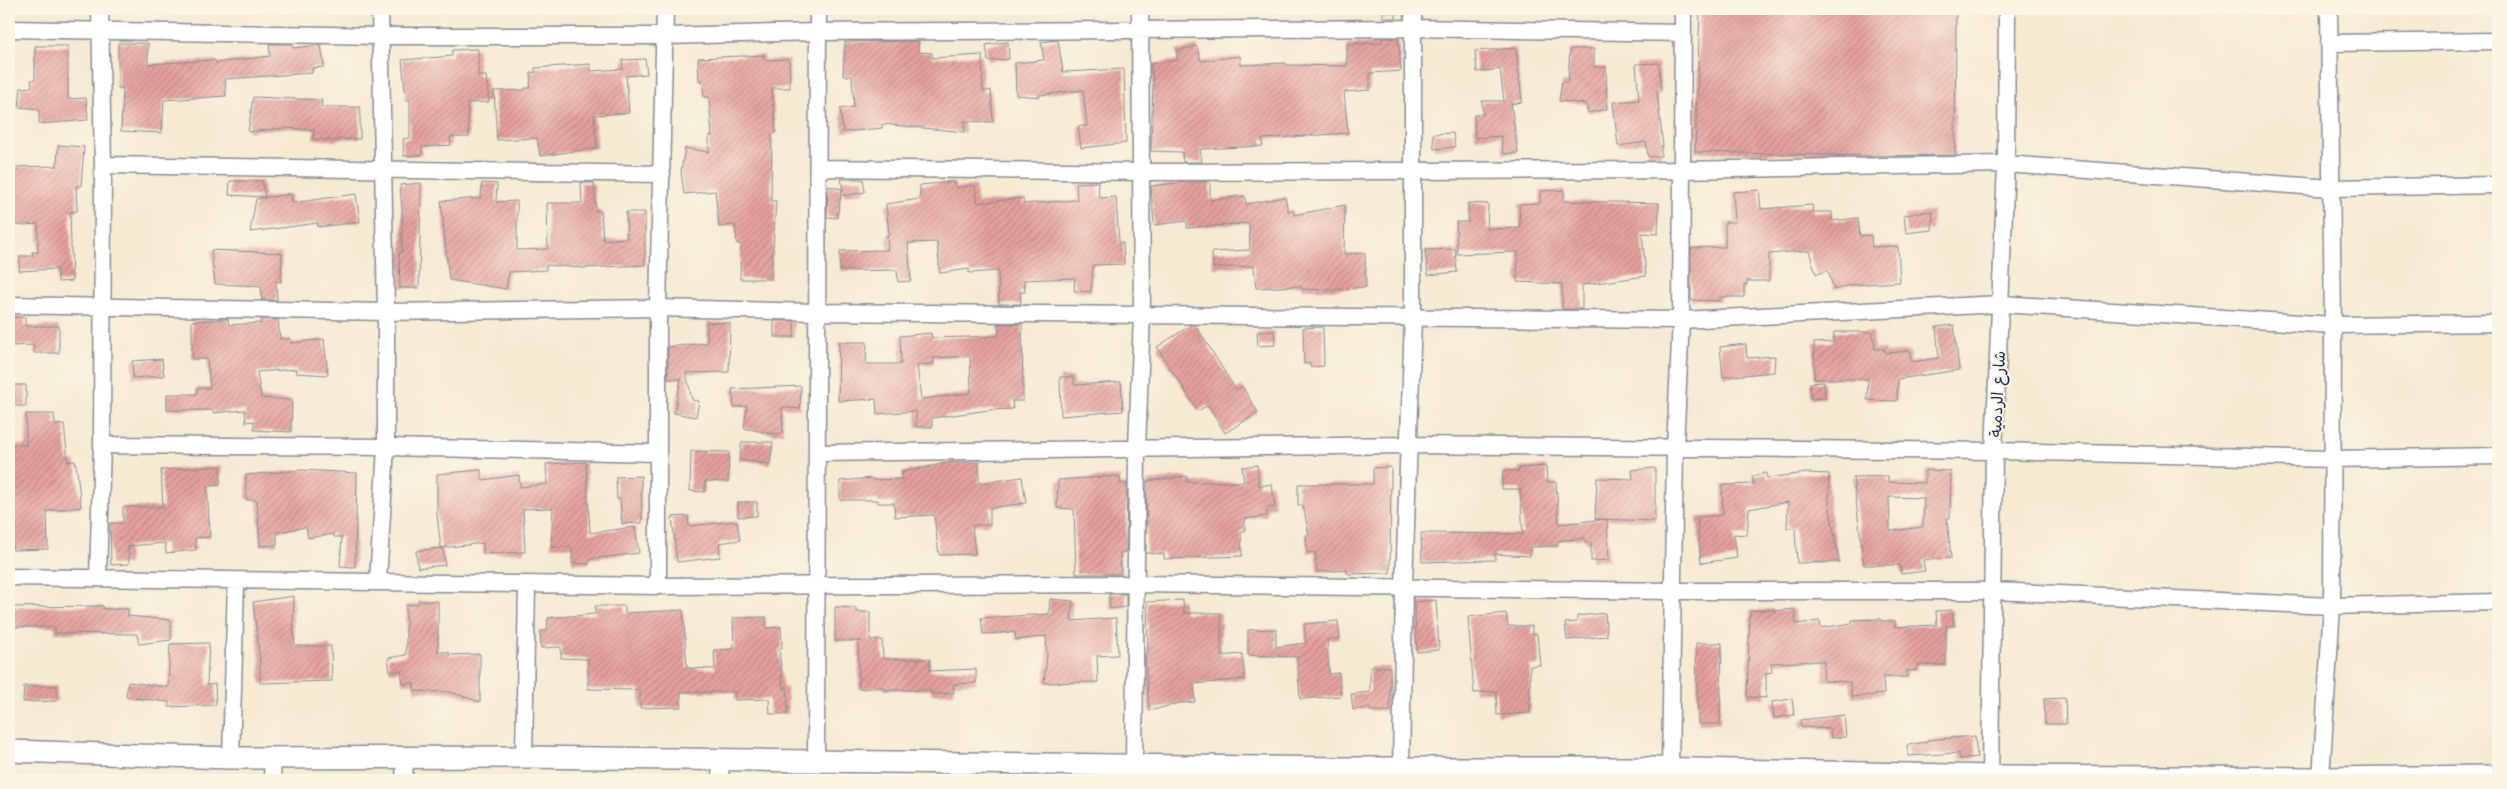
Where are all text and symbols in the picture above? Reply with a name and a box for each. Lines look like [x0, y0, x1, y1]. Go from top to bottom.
street label: شارع الردمية [1985, 350, 2011, 438]

